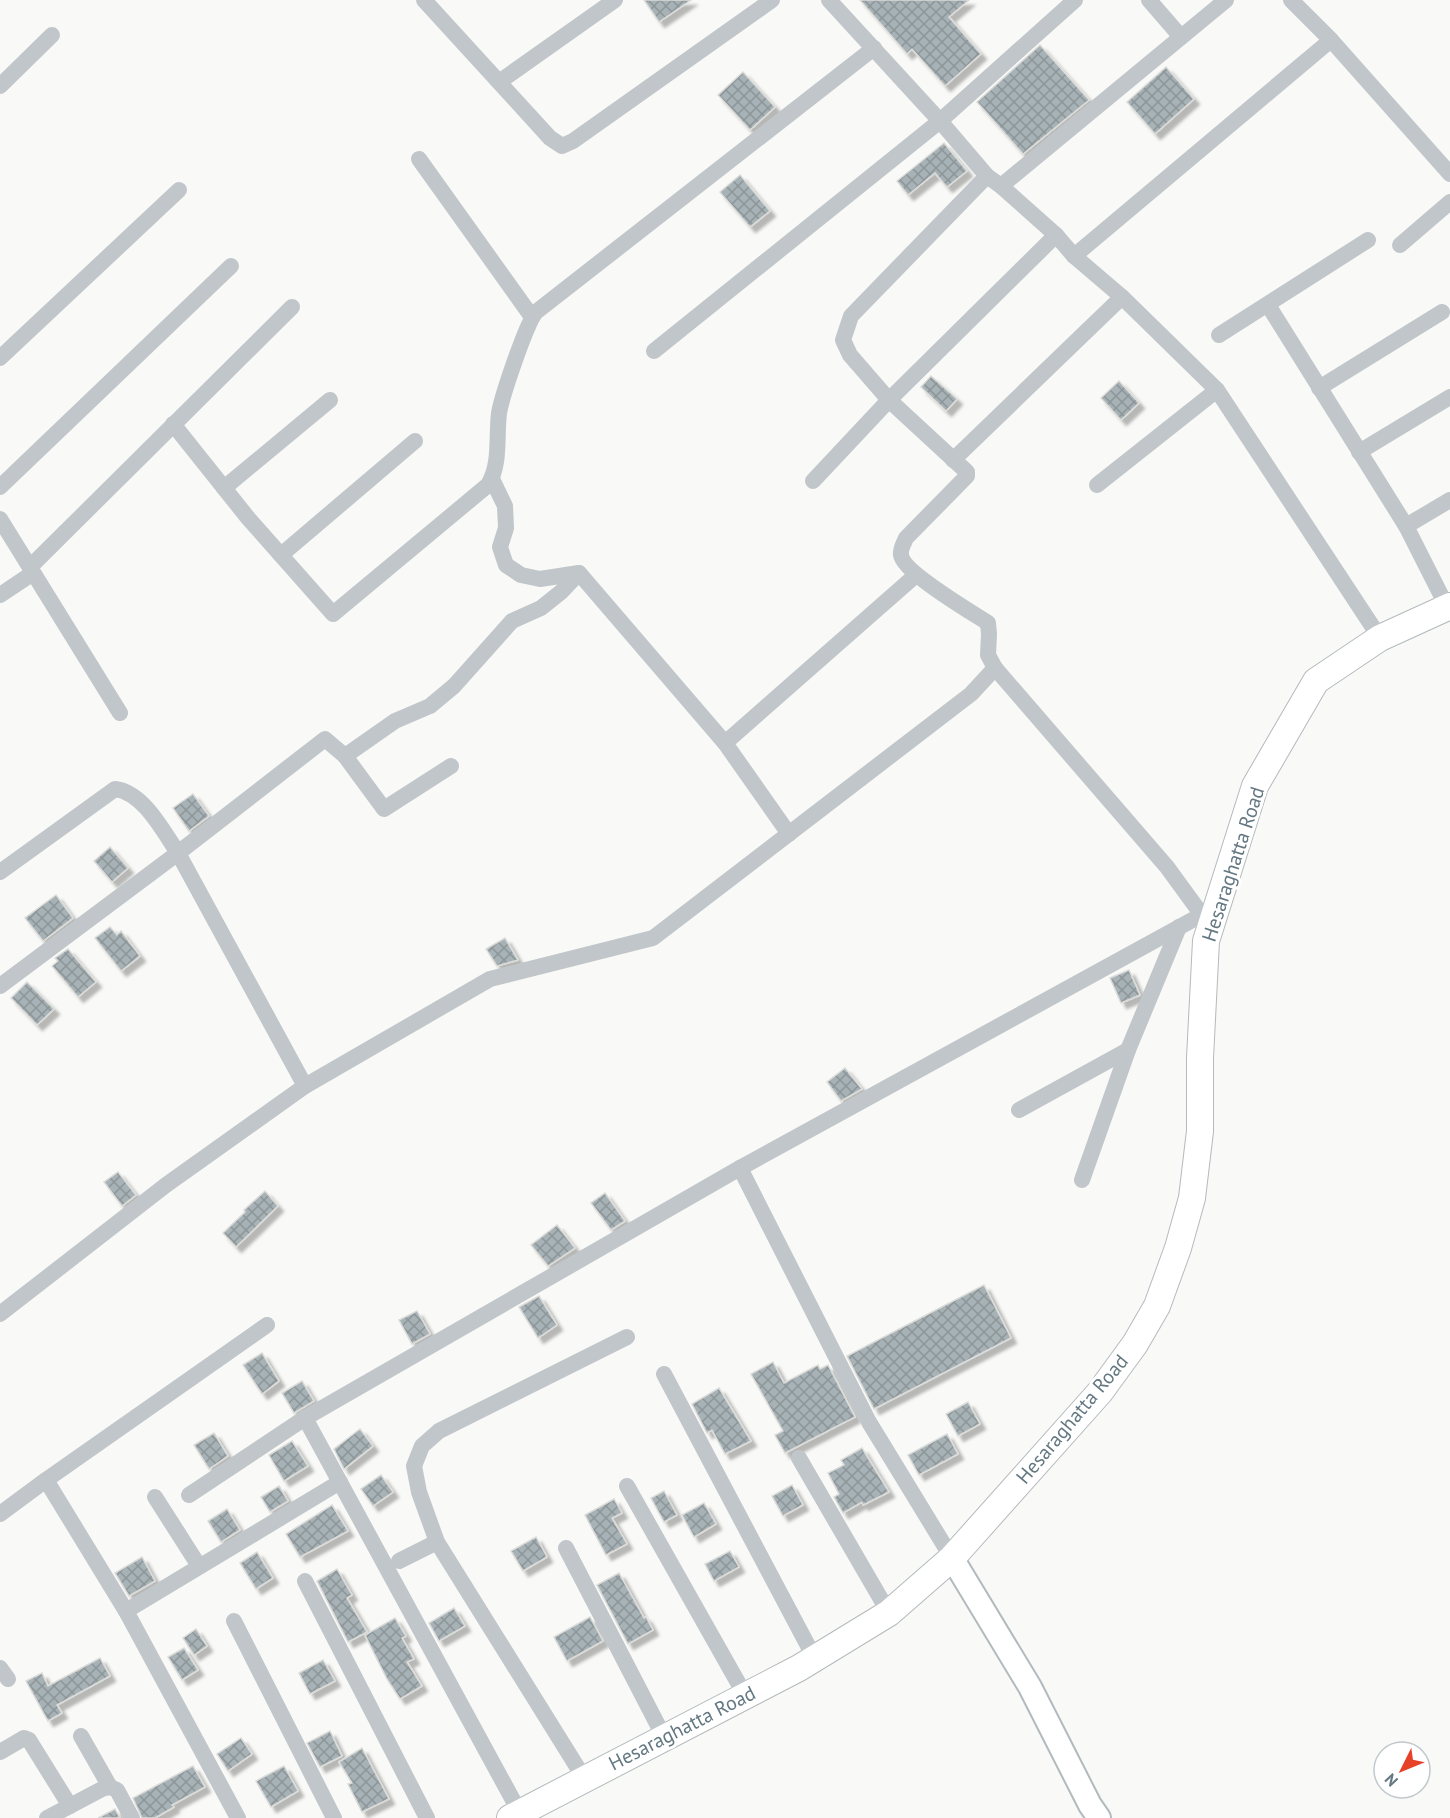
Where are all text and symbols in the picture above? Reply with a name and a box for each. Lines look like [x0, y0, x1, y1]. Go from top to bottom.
street label: Hesaraghatta Road [1196, 783, 1270, 945]
street label: Hesaraghatta Road [1010, 1349, 1134, 1489]
street label: Hesaraghatta Road [604, 1680, 760, 1776]
north arrow [1372, 1740, 1432, 1800]
text: N [1380, 1770, 1402, 1791]

